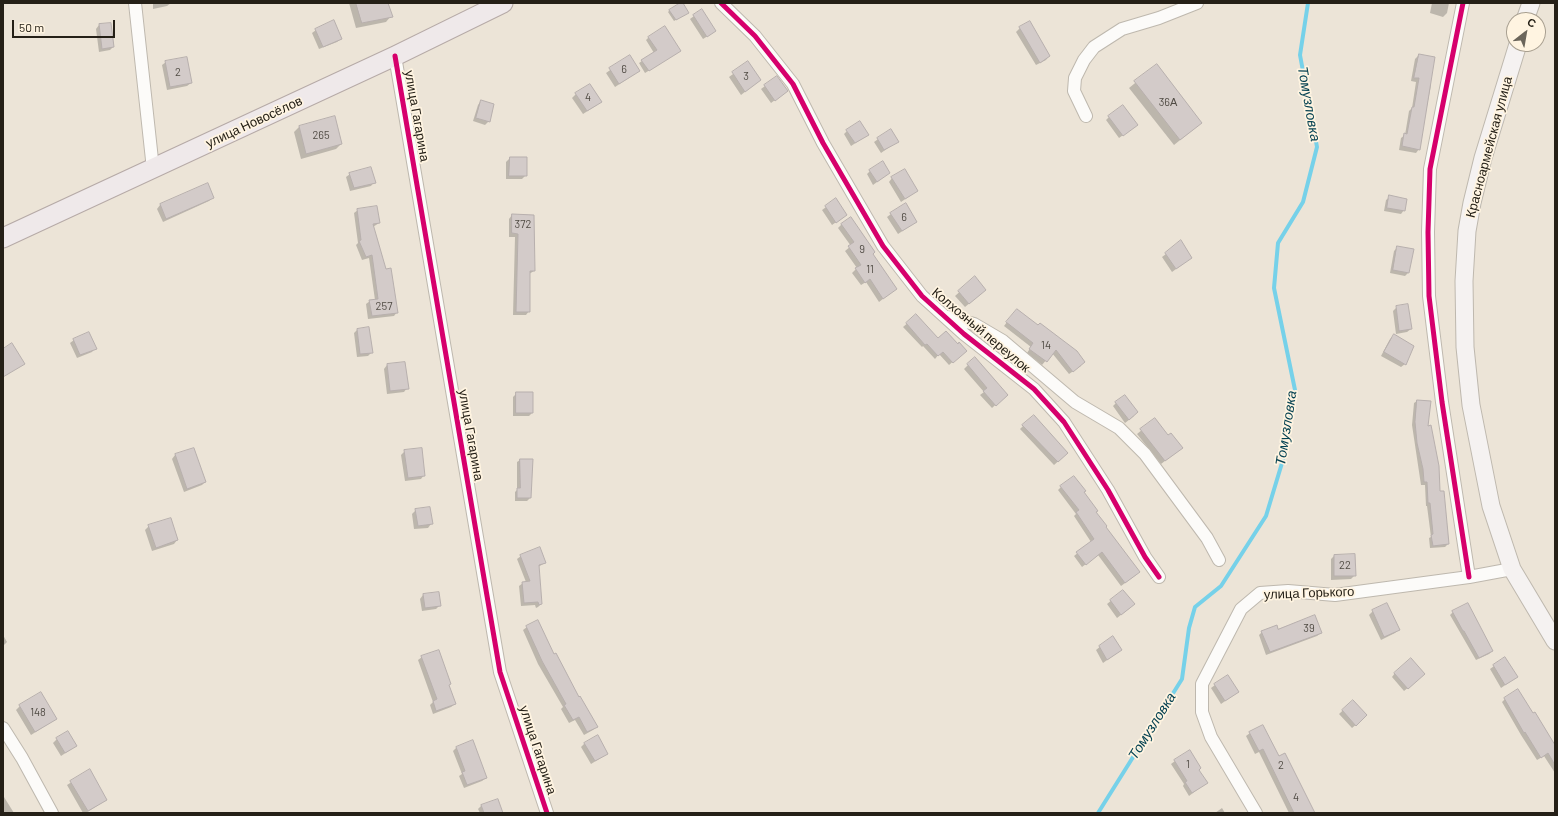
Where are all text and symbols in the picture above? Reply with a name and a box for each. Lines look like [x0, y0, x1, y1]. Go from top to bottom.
scale bar [14, 12, 117, 38]
north arrow [1506, 12, 1546, 52]
text: С [1525, 15, 1539, 30]
text: 50 m [19, 20, 44, 34]
house number: 6 [621, 62, 627, 76]
house number: 2 [175, 65, 181, 79]
water label: Томузловка [1294, 65, 1324, 143]
street label: улица Гагарина [401, 69, 433, 163]
house number: 3 [743, 69, 749, 83]
street label: Красноармейская улица [1463, 75, 1515, 219]
house number: 4 [585, 90, 591, 104]
street label: улица Новосёлов [203, 93, 305, 151]
house number: 36А [1159, 95, 1177, 109]
house number: 265 [312, 128, 330, 142]
house number: 6 [901, 210, 907, 224]
house number: 372 [515, 217, 531, 231]
house number: 9 [859, 242, 865, 256]
house number: 11 [866, 262, 874, 276]
street label: Колхозный переулок [929, 284, 1033, 376]
house number: 257 [376, 299, 392, 313]
house number: 14 [1041, 338, 1051, 352]
street label: улица Гагарина [455, 388, 487, 482]
water label: Томузловка [1272, 389, 1300, 467]
house number: 22 [1339, 558, 1351, 572]
street label: улица Горького [1264, 584, 1354, 602]
house number: 39 [1303, 621, 1315, 635]
water label: Томузловка [1125, 689, 1179, 763]
street label: улица Гагарина [516, 704, 560, 796]
house number: 148 [30, 705, 46, 719]
house number: 1 [1186, 757, 1190, 771]
house number: 2 [1278, 758, 1284, 772]
house number: 4 [1293, 790, 1299, 804]

